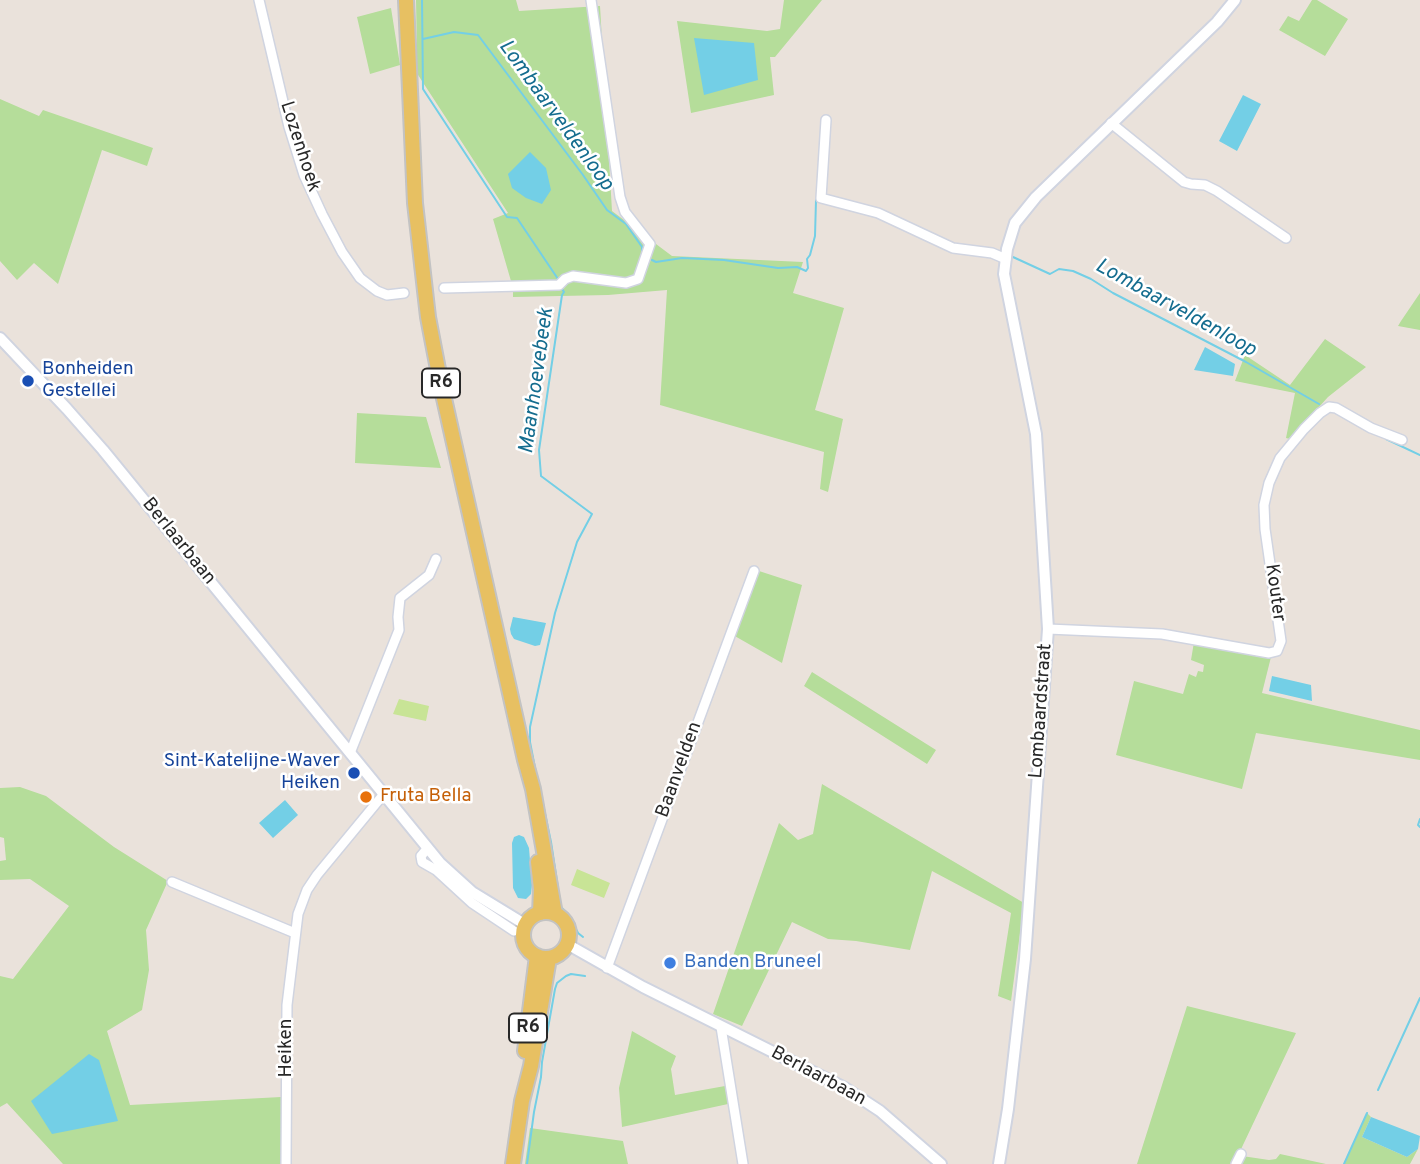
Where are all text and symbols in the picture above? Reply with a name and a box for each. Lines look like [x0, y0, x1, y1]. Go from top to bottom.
water label: Lombaarveldenloop [492, 36, 618, 196]
street label: Lozenhoek [274, 99, 324, 195]
water label: Lombaarveldenloop [1090, 254, 1260, 364]
water label: Maanhoevebeek [515, 306, 561, 456]
place label: Bonheiden Gestellei [42, 359, 134, 403]
road number: R6 [422, 368, 460, 398]
marker: Bonheiden Gestellei [20, 373, 36, 389]
street label: Berlaarbaan [136, 494, 220, 590]
street label: Kouter [1259, 563, 1289, 623]
street label: Lombaardstraat [1026, 643, 1058, 779]
street label: Baanvelden [652, 719, 708, 821]
place label: Sint-Katelijne-Waver Heiken [164, 751, 340, 795]
marker: Sint-Katelijne-Waver Heiken [346, 765, 362, 781]
place label: Fruta Bella [380, 786, 471, 808]
marker: Fruta Bella [358, 789, 374, 805]
place label: Banden Bruneel [684, 952, 821, 974]
marker: Banden Bruneel [662, 955, 678, 971]
road number: R6 [509, 1014, 547, 1042]
street label: Heiken [276, 1018, 298, 1078]
street label: Berlaarbaan [766, 1042, 870, 1112]

